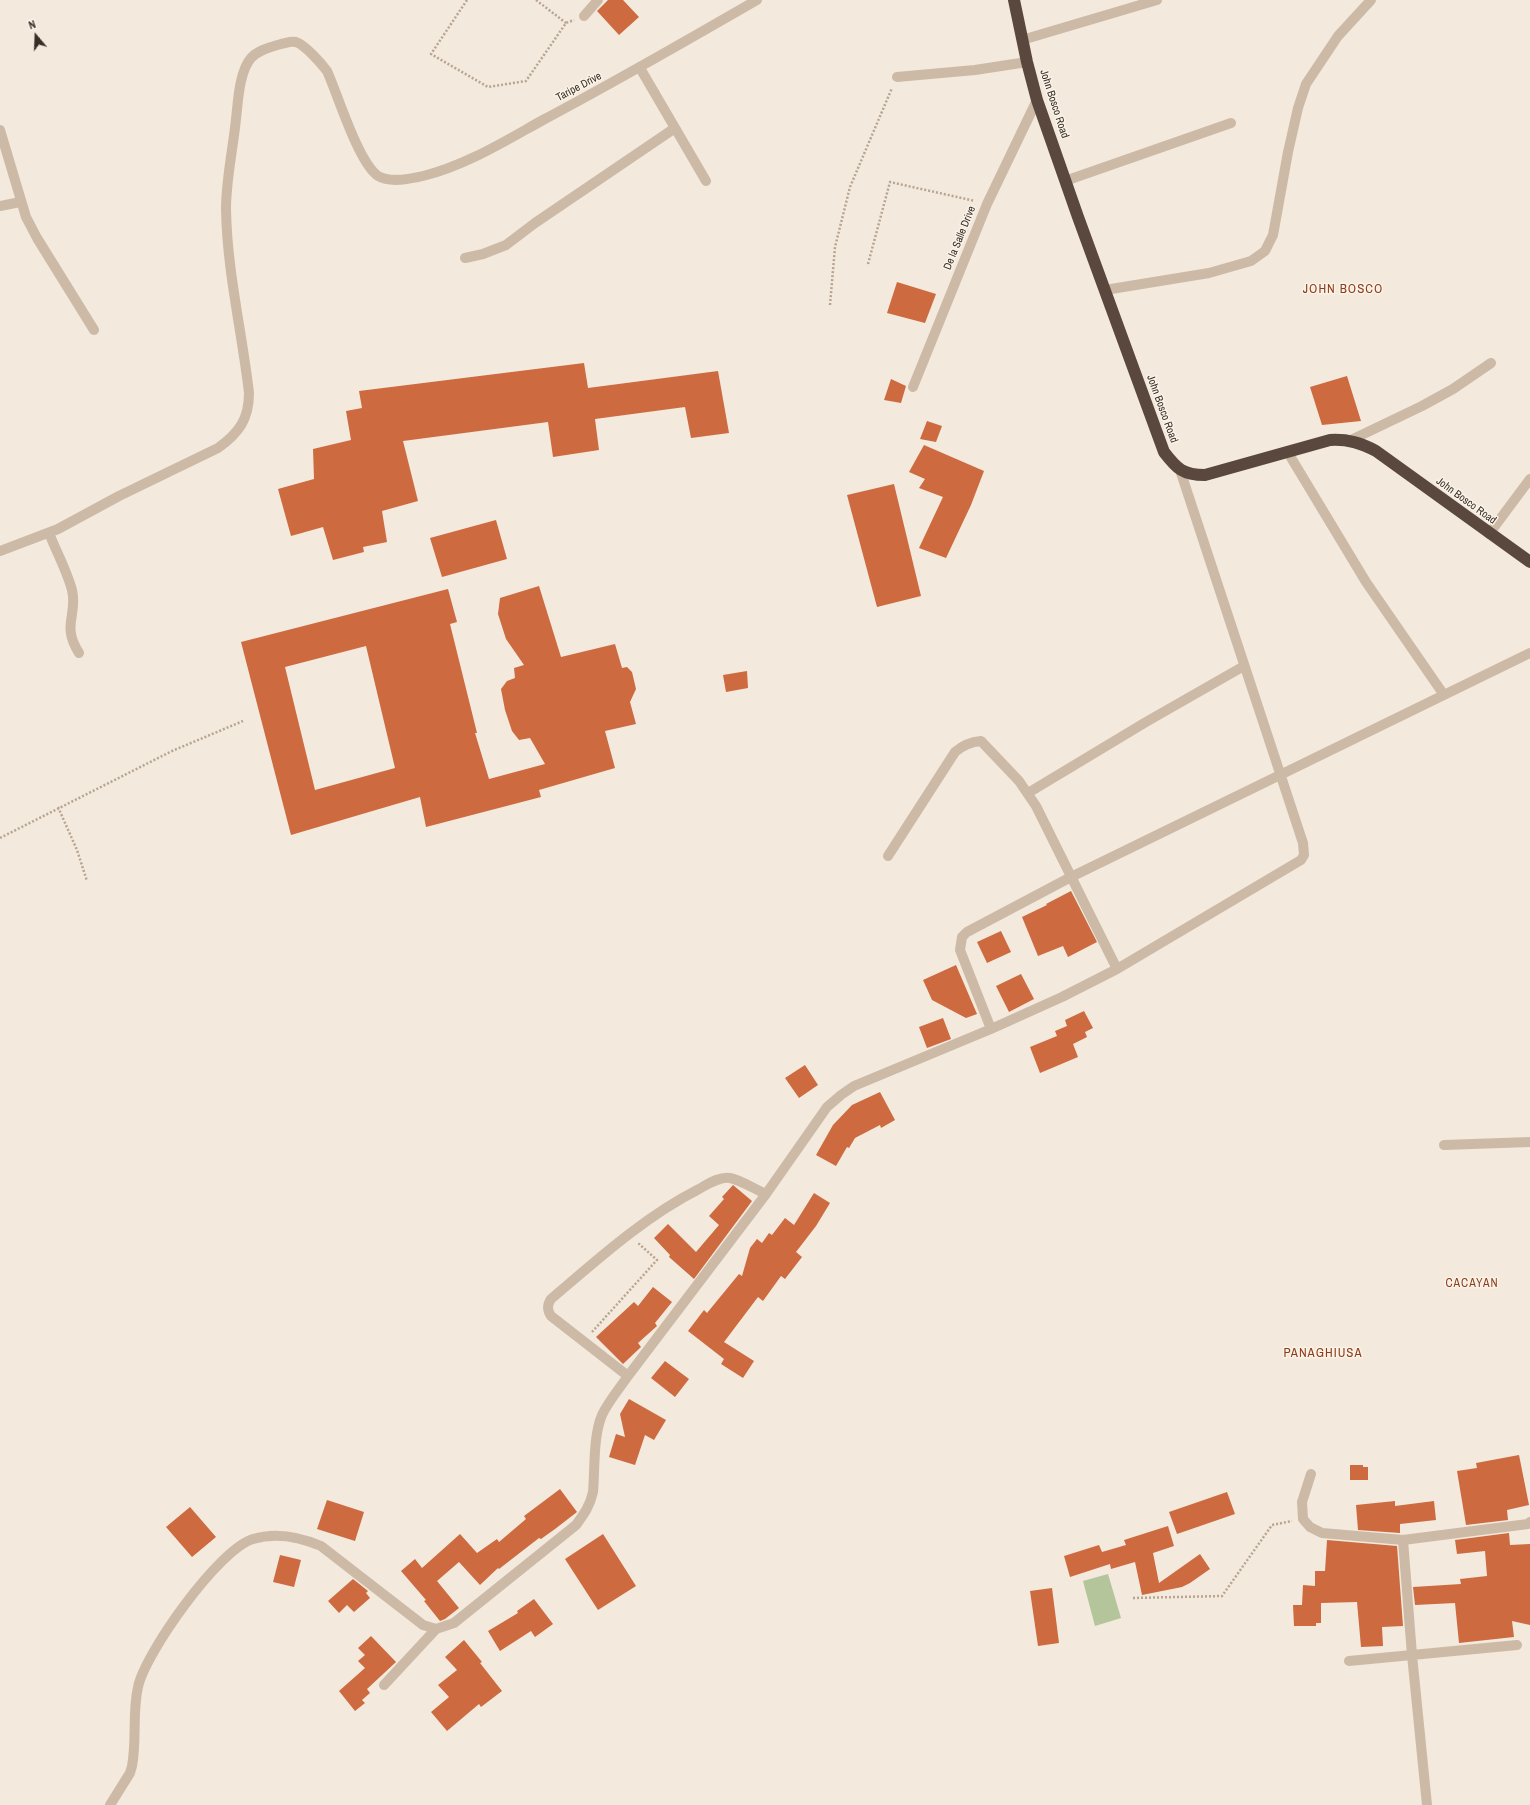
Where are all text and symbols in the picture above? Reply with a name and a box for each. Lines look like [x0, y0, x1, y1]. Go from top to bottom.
north arrow [16, 16, 56, 56]
text: N [27, 17, 37, 32]
street label: John Bosco Road [1037, 68, 1071, 140]
street label: Taripe Drive [554, 70, 604, 104]
street label: De la Salle Drive [941, 204, 979, 272]
district label: JOHN BOSCO [1303, 282, 1383, 298]
street label: John Bosco Road [1144, 373, 1180, 445]
street label: John Bosco Road [1433, 475, 1499, 527]
district label: CACAYAN [1445, 1277, 1499, 1291]
district label: PANAGHIUSA [1283, 1346, 1363, 1362]

